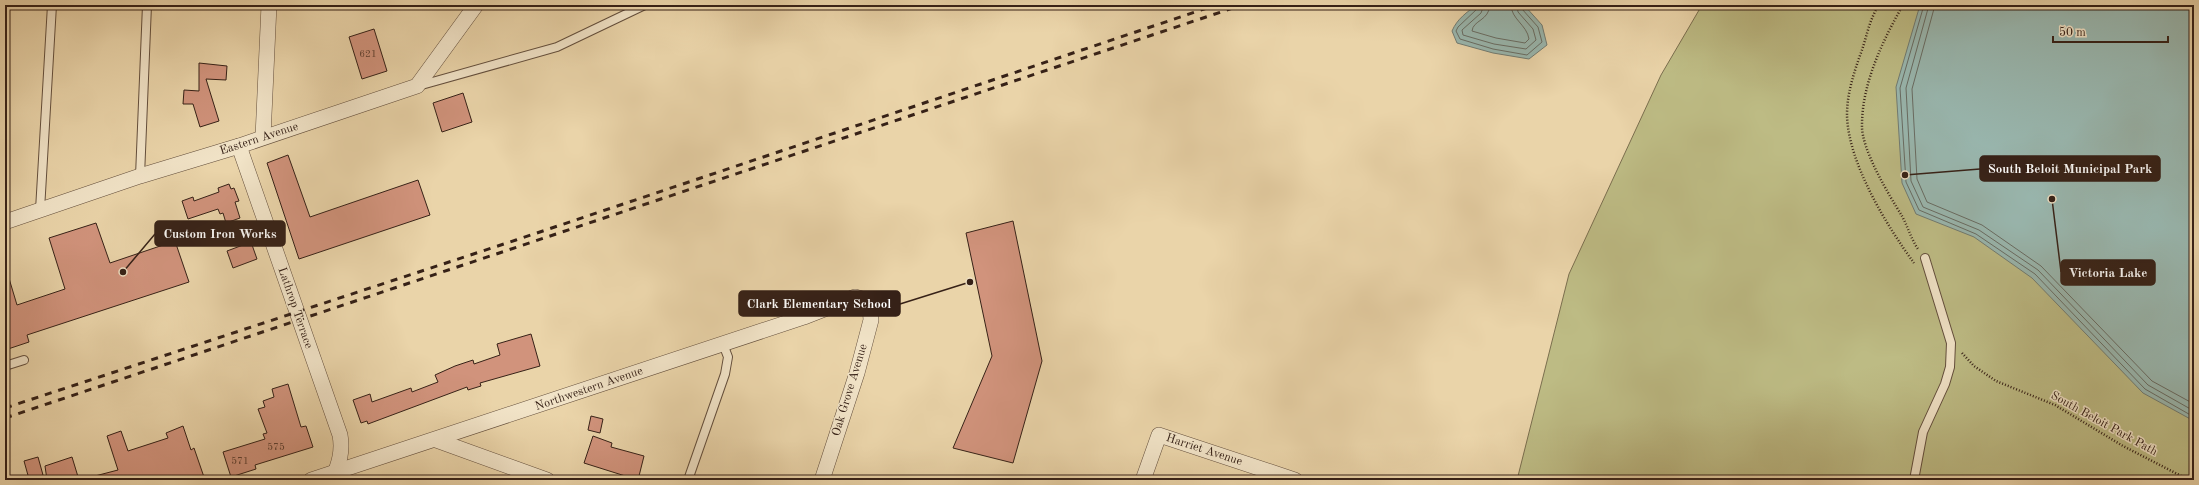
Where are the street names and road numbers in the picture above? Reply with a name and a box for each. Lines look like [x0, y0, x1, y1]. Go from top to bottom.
street label: Eastern Avenue [218, 120, 300, 157]
street label: Lathrop Terrace [276, 266, 315, 351]
street label: Oak Grove Avenue [830, 342, 870, 438]
street label: Northwestern Avenue [534, 365, 645, 413]
street label: South Beloit Park Path [2049, 390, 2160, 459]
street label: Harriet Avenue [1164, 432, 1244, 468]

